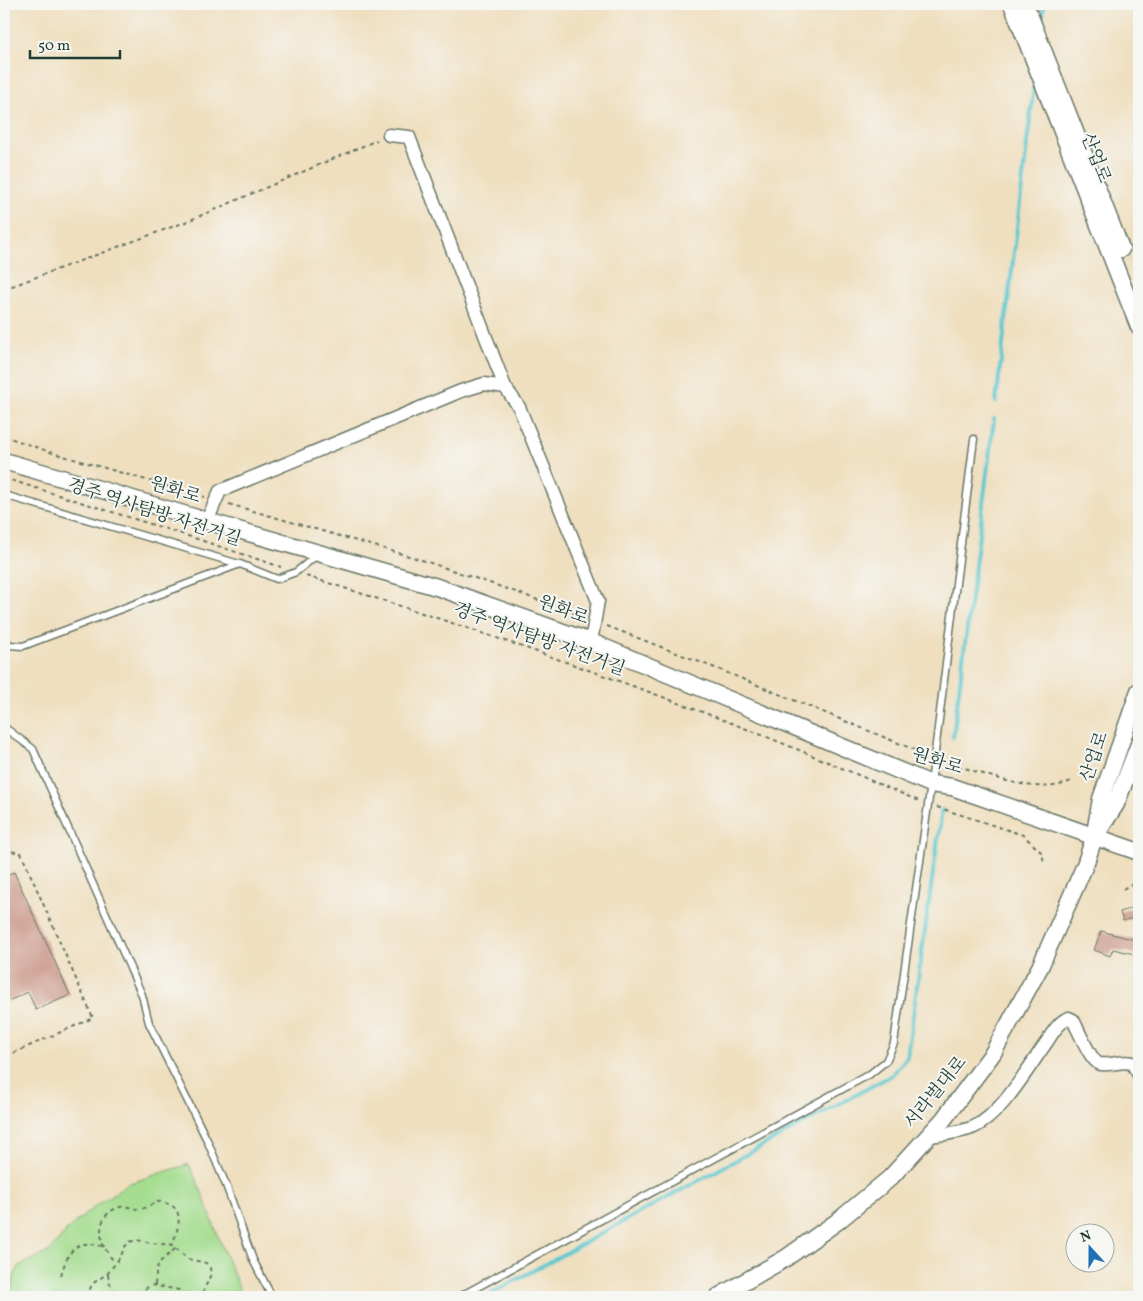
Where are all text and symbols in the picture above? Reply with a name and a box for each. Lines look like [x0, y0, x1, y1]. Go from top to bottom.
scale bar [30, 28, 120, 60]
text: 50 m [38, 36, 70, 57]
street label: 산업로 [1074, 129, 1116, 187]
street label: 원화로 [146, 471, 204, 511]
street label: 경주 역사탐방 자전거길 [64, 473, 244, 553]
street label: 원화로 [534, 590, 592, 632]
street label: 경주 역사탐방 자전거길 [450, 597, 628, 683]
street label: 산업로 [1075, 728, 1115, 786]
street label: 원화로 [908, 742, 966, 782]
street label: 서라벌대로 [899, 1051, 973, 1135]
north arrow [1066, 1224, 1116, 1274]
text: N [1078, 1227, 1094, 1248]

